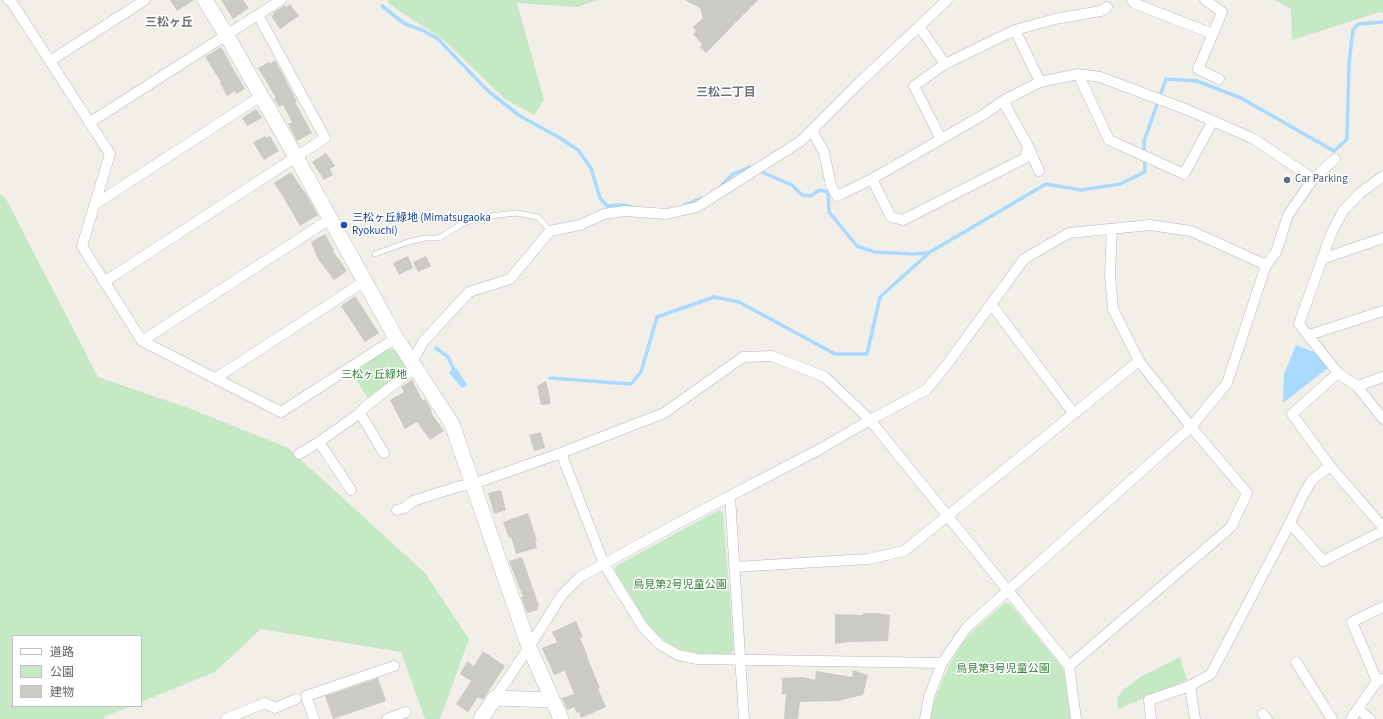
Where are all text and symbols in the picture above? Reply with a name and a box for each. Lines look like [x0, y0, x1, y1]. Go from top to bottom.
district label: 三松ヶ丘 [145, 16, 193, 30]
district label: 三松二丁目 [696, 86, 756, 100]
place label: Car Parking [1295, 173, 1348, 187]
marker: Car Parking [1282, 175, 1292, 185]
place label: 三松ヶ丘緑地 (Mimatsugaoka Ryokuchi) [352, 212, 491, 238]
marker: 三松ヶ丘緑地 (Mimatsugaoka Ryokuchi) [339, 220, 349, 230]
park label: 三松ヶ丘緑地 [341, 369, 407, 383]
park label: 鳥見第2号児童公園 [633, 579, 727, 593]
legend [12, 635, 142, 707]
text: 道路 [50, 644, 74, 661]
park label: 鳥見第3号児童公園 [956, 663, 1050, 677]
text: 公園 [50, 664, 74, 681]
text: 建物 [50, 684, 74, 701]

